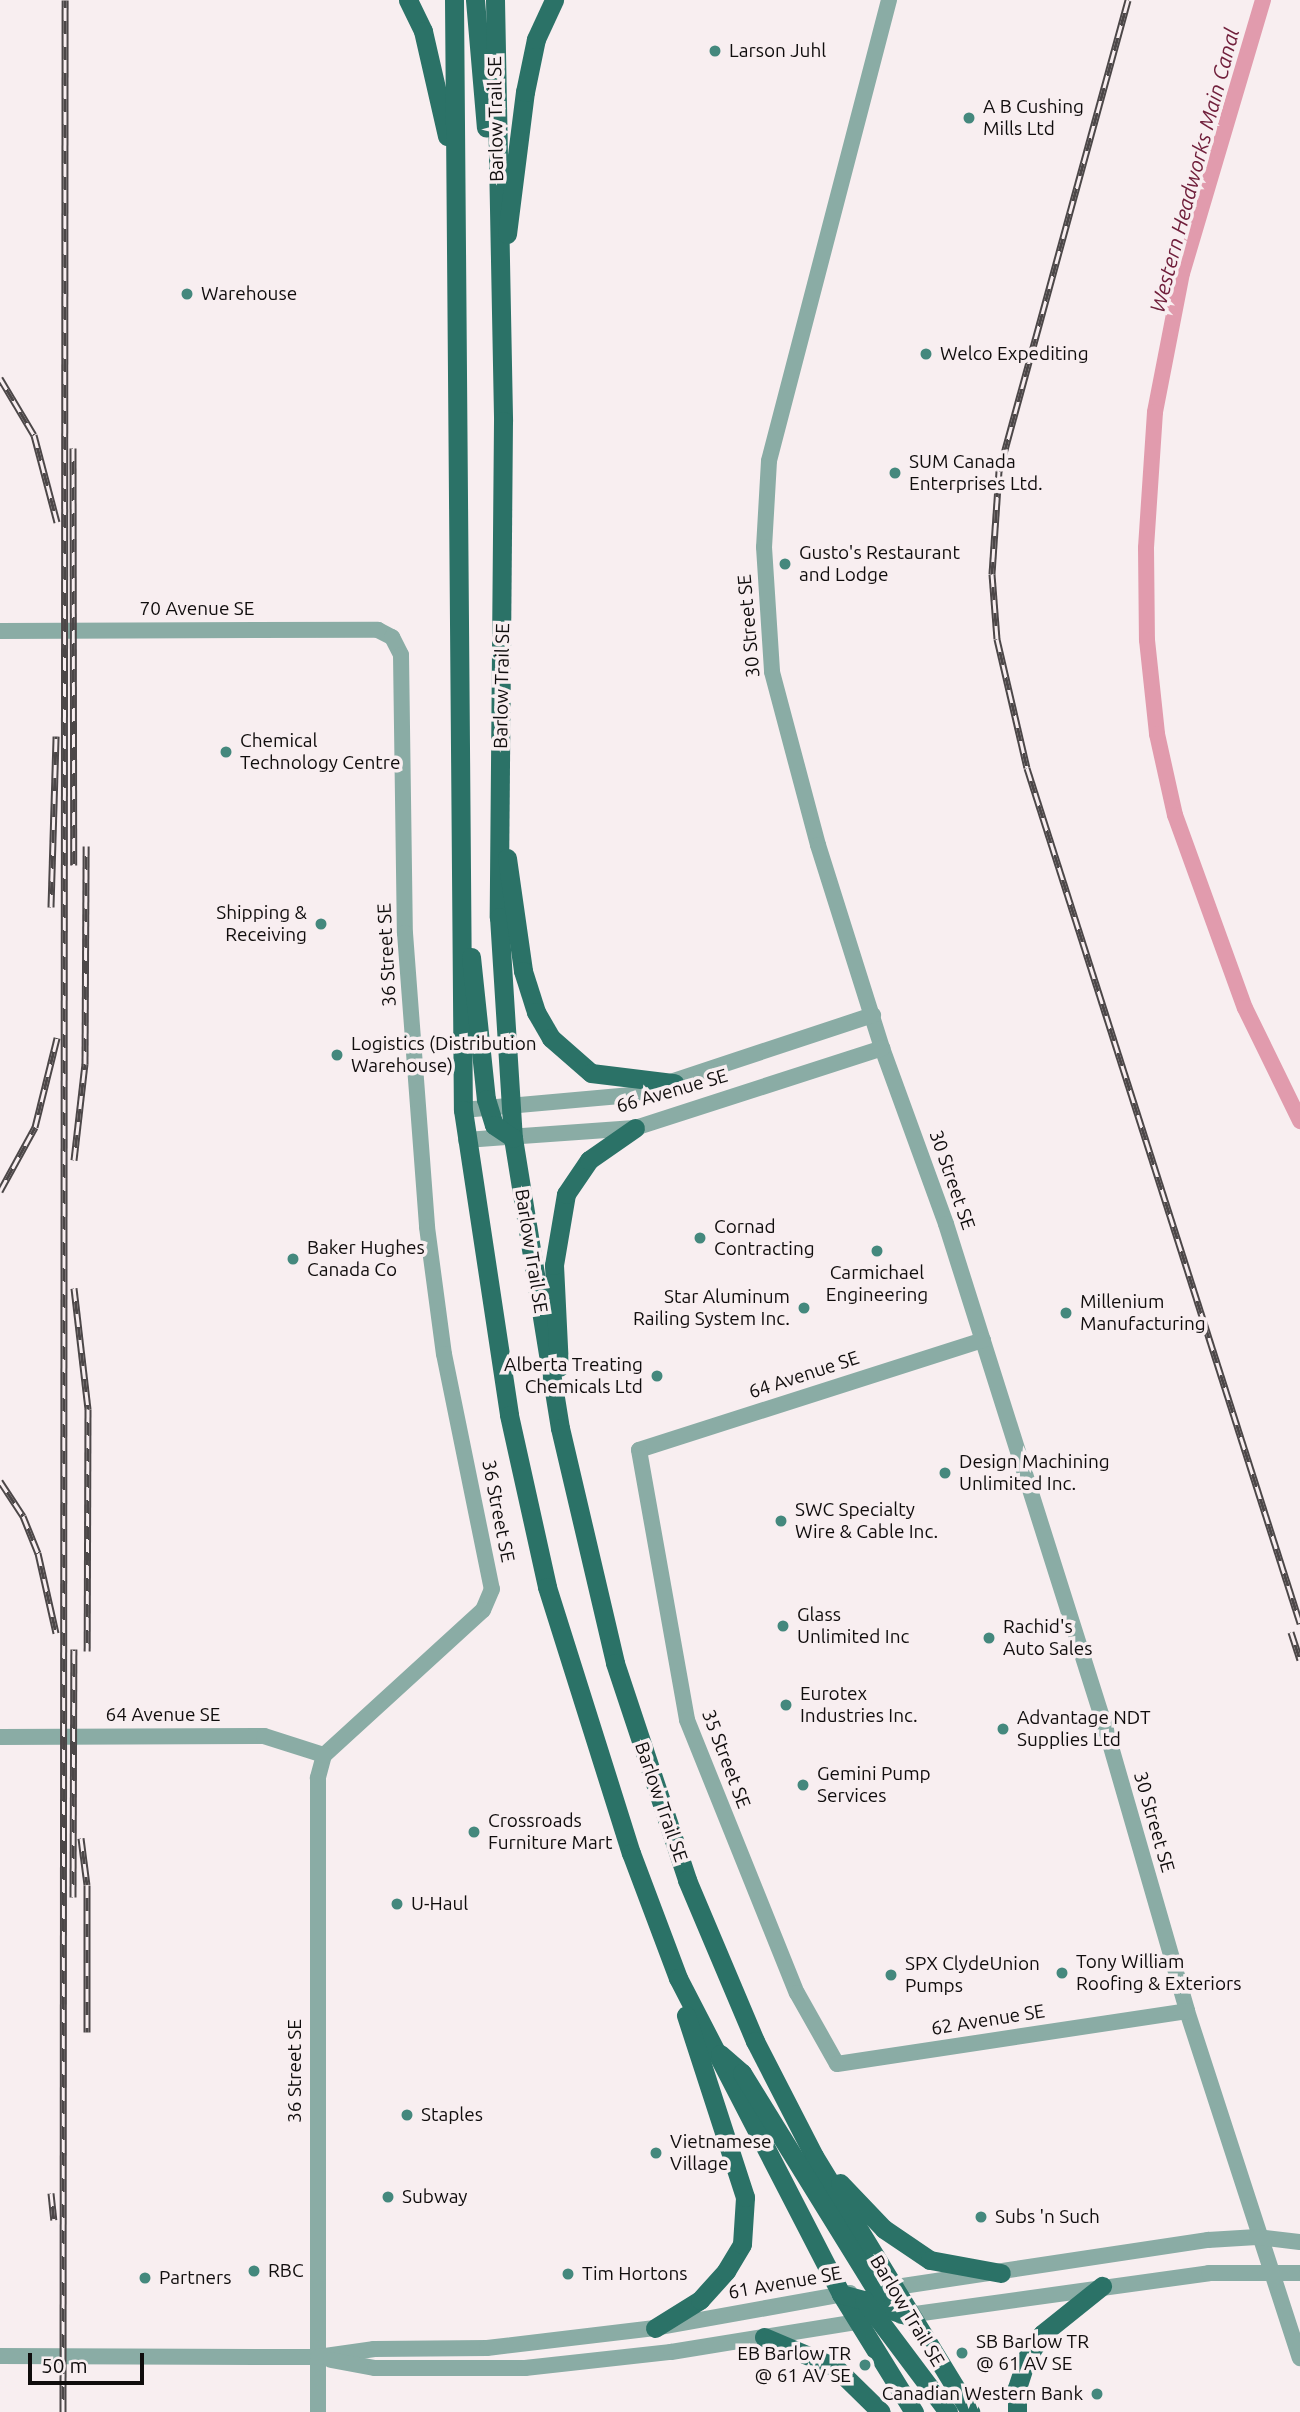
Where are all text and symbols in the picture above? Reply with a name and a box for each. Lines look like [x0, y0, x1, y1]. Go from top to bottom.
water label: Western Headworks Main Canal [1144, 25, 1244, 315]
place label: Larson Juhl [729, 40, 826, 62]
marker: Larson Juhl [707, 43, 723, 59]
street label: Barlow Trail SE [484, 56, 508, 182]
place label: A B Cushing Mills Ltd [983, 96, 1084, 140]
marker: A B Cushing Mills Ltd [961, 110, 977, 126]
place label: Warehouse [201, 283, 297, 305]
marker: Warehouse [179, 286, 195, 302]
place label: Welco Expediting [940, 343, 1089, 365]
marker: Welco Expediting [918, 346, 934, 362]
place label: SUM Canada Enterprises Ltd. [909, 451, 1043, 495]
marker: SUM Canada Enterprises Ltd. [887, 465, 903, 481]
place label: Gusto's Restaurant and Lodge [799, 542, 960, 586]
marker: Gusto's Restaurant and Lodge [777, 556, 793, 572]
street label: 30 Street SE [733, 573, 765, 679]
street label: 70 Avenue SE [140, 598, 254, 620]
street label: Barlow Trail SE [490, 623, 514, 749]
place label: Chemical Technology Centre [240, 730, 400, 774]
marker: Chemical Technology Centre [218, 744, 234, 760]
place label: Shipping & Receiving [216, 902, 307, 946]
street label: 36 Street SE [373, 903, 401, 1007]
marker: Shipping & Receiving [313, 916, 329, 932]
place label: Logistics (Distribution Warehouse) [351, 1033, 537, 1077]
marker: Logistics (Distribution Warehouse) [329, 1047, 345, 1063]
street label: 66 Avenue SE [614, 1064, 730, 1118]
street label: 30 Street SE [924, 1127, 980, 1233]
street label: Barlow Trail SE [510, 1187, 552, 1315]
place label: Cornad Contracting [714, 1216, 815, 1260]
marker: Cornad Contracting [692, 1230, 708, 1246]
place label: Baker Hughes Canada Co [307, 1237, 425, 1281]
marker: Carmichael Engineering [869, 1243, 885, 1259]
marker: Baker Hughes Canada Co [285, 1251, 301, 1267]
place label: Carmichael Engineering [826, 1262, 928, 1306]
place label: Star Aluminum Railing System Inc. [633, 1286, 790, 1330]
place label: Millenium Manufacturing [1080, 1291, 1206, 1335]
marker: Star Aluminum Railing System Inc. [796, 1300, 812, 1316]
marker: Millenium Manufacturing [1058, 1305, 1074, 1321]
street label: 64 Avenue SE [746, 1346, 862, 1404]
place label: Alberta Treating Chemicals Ltd [504, 1354, 643, 1398]
marker: Alberta Treating Chemicals Ltd [649, 1368, 665, 1384]
place label: Design Machining Unlimited Inc. [959, 1451, 1110, 1495]
street label: 36 Street SE [477, 1458, 519, 1564]
marker: Design Machining Unlimited Inc. [937, 1465, 953, 1481]
place label: SWC Specialty Wire & Cable Inc. [795, 1499, 938, 1543]
marker: SWC Specialty Wire & Cable Inc. [773, 1513, 789, 1529]
place label: Glass Unlimited Inc [797, 1604, 909, 1648]
place label: Rachid's Auto Sales [1003, 1616, 1093, 1660]
marker: Glass Unlimited Inc [775, 1618, 791, 1634]
marker: Rachid's Auto Sales [981, 1630, 997, 1646]
place label: Eurotex Industries Inc. [800, 1683, 918, 1727]
marker: Eurotex Industries Inc. [778, 1697, 794, 1713]
street label: 64 Avenue SE [106, 1704, 220, 1726]
street label: 35 Street SE [697, 1706, 755, 1812]
place label: Advantage NDT Supplies Ltd [1017, 1707, 1150, 1751]
marker: Advantage NDT Supplies Ltd [995, 1721, 1011, 1737]
street label: Barlow Trail SE [630, 1739, 692, 1865]
place label: Gemini Pump Services [817, 1763, 931, 1807]
street label: 30 Street SE [1129, 1769, 1179, 1875]
marker: Gemini Pump Services [795, 1777, 811, 1793]
place label: Crossroads Furniture Mart [488, 1810, 613, 1854]
marker: Crossroads Furniture Mart [466, 1824, 482, 1840]
place label: U-Haul [411, 1893, 468, 1915]
marker: U-Haul [389, 1896, 405, 1912]
place label: Tony William Roofing & Exteriors [1076, 1951, 1242, 1995]
place label: SPX ClydeUnion Pumps [905, 1953, 1040, 1997]
marker: Tony William Roofing & Exteriors [1054, 1965, 1070, 1981]
marker: SPX ClydeUnion Pumps [883, 1967, 899, 1983]
street label: 62 Avenue SE [930, 2000, 1046, 2040]
street label: 36 Street SE [284, 2019, 306, 2123]
place label: Staples [421, 2104, 483, 2126]
marker: Staples [399, 2107, 415, 2123]
place label: Vietnamese Village [670, 2131, 771, 2175]
marker: Vietnamese Village [648, 2145, 664, 2161]
place label: Subway [402, 2186, 468, 2208]
marker: Subway [380, 2189, 396, 2205]
place label: Subs 'n Such [995, 2206, 1100, 2228]
marker: Subs 'n Such [973, 2209, 989, 2225]
street label: Barlow Trail SE [865, 2251, 949, 2371]
place label: RBC [268, 2260, 304, 2282]
street label: 61 Avenue SE [727, 2262, 843, 2304]
marker: RBC [246, 2263, 262, 2279]
place label: Tim Hortons [582, 2263, 688, 2285]
marker: Tim Hortons [560, 2266, 576, 2282]
place label: Partners [159, 2267, 231, 2289]
marker: Partners [137, 2270, 153, 2286]
place label: SB Barlow TR @ 61 AV SE [976, 2331, 1089, 2375]
scale bar [32, 2338, 147, 2382]
place label: EB Barlow TR @ 61 AV SE [737, 2343, 851, 2387]
marker: SB Barlow TR @ 61 AV SE [954, 2345, 970, 2361]
text: 50 m [41, 2353, 88, 2377]
marker: EB Barlow TR @ 61 AV SE [857, 2357, 873, 2373]
place label: Canadian Western Bank [882, 2383, 1083, 2405]
marker: Canadian Western Bank [1089, 2386, 1105, 2402]

